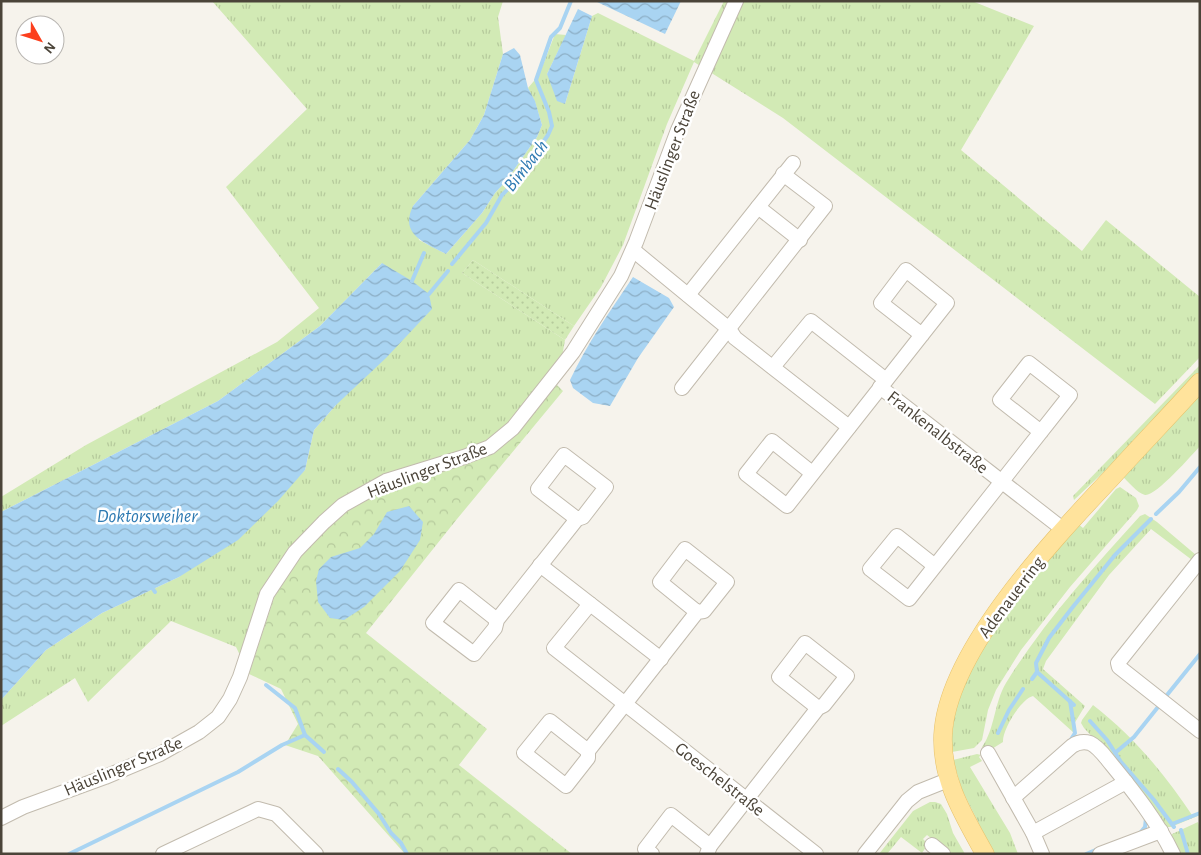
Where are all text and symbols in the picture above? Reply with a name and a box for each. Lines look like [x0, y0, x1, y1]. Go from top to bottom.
north arrow [15, 15, 65, 65]
text: N [41, 39, 58, 56]
street label: Häuslinger Straße [642, 88, 704, 213]
water label: Bimbach [500, 137, 552, 195]
street label: Frankenalbstraße [884, 388, 991, 478]
street label: Häuslinger Straße [365, 440, 490, 502]
water label: Doktorsweiher [97, 507, 198, 526]
street label: Adenauerring [975, 553, 1048, 642]
street label: Häuslinger Straße [62, 734, 185, 800]
street label: Goeschelstraße [671, 739, 767, 820]

